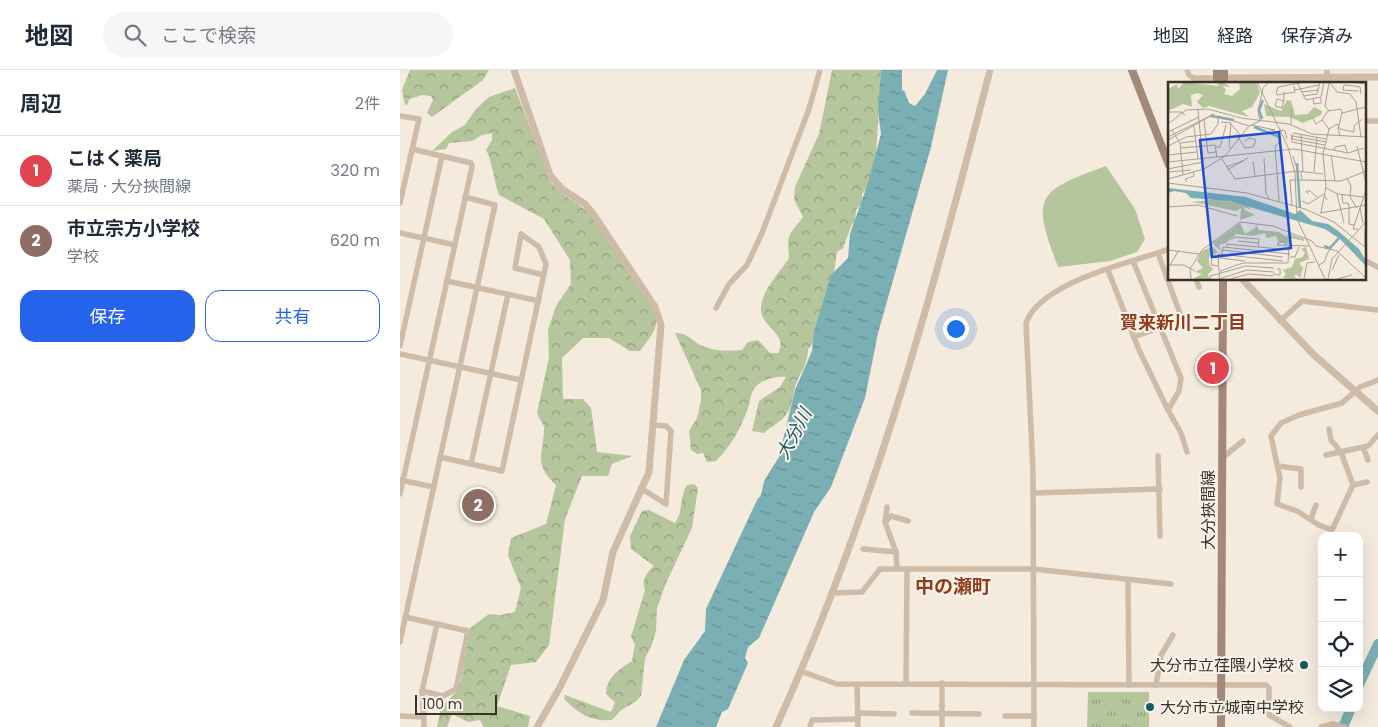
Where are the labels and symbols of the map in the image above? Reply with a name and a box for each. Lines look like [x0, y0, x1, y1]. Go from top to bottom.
inset map [1168, 82, 1366, 280]
district label: 賀来新川二丁目 [1120, 310, 1246, 335]
your location [943, 316, 969, 342]
pin: 1 [1197, 349, 1229, 387]
water label: 大分川 [770, 402, 818, 463]
street label: 大分挾間線 [1197, 470, 1220, 550]
pin: 2 [462, 486, 494, 524]
district label: 中の瀬町 [915, 573, 991, 600]
place label: 大分市立荏隈小学校 [1150, 654, 1294, 677]
marker: 大分市立荏隈小学校 [1298, 659, 1310, 671]
scale bar [415, 692, 498, 715]
place label: 大分市立城南中学校 [1160, 696, 1304, 719]
marker: 大分市立城南中学校 [1144, 701, 1156, 713]

